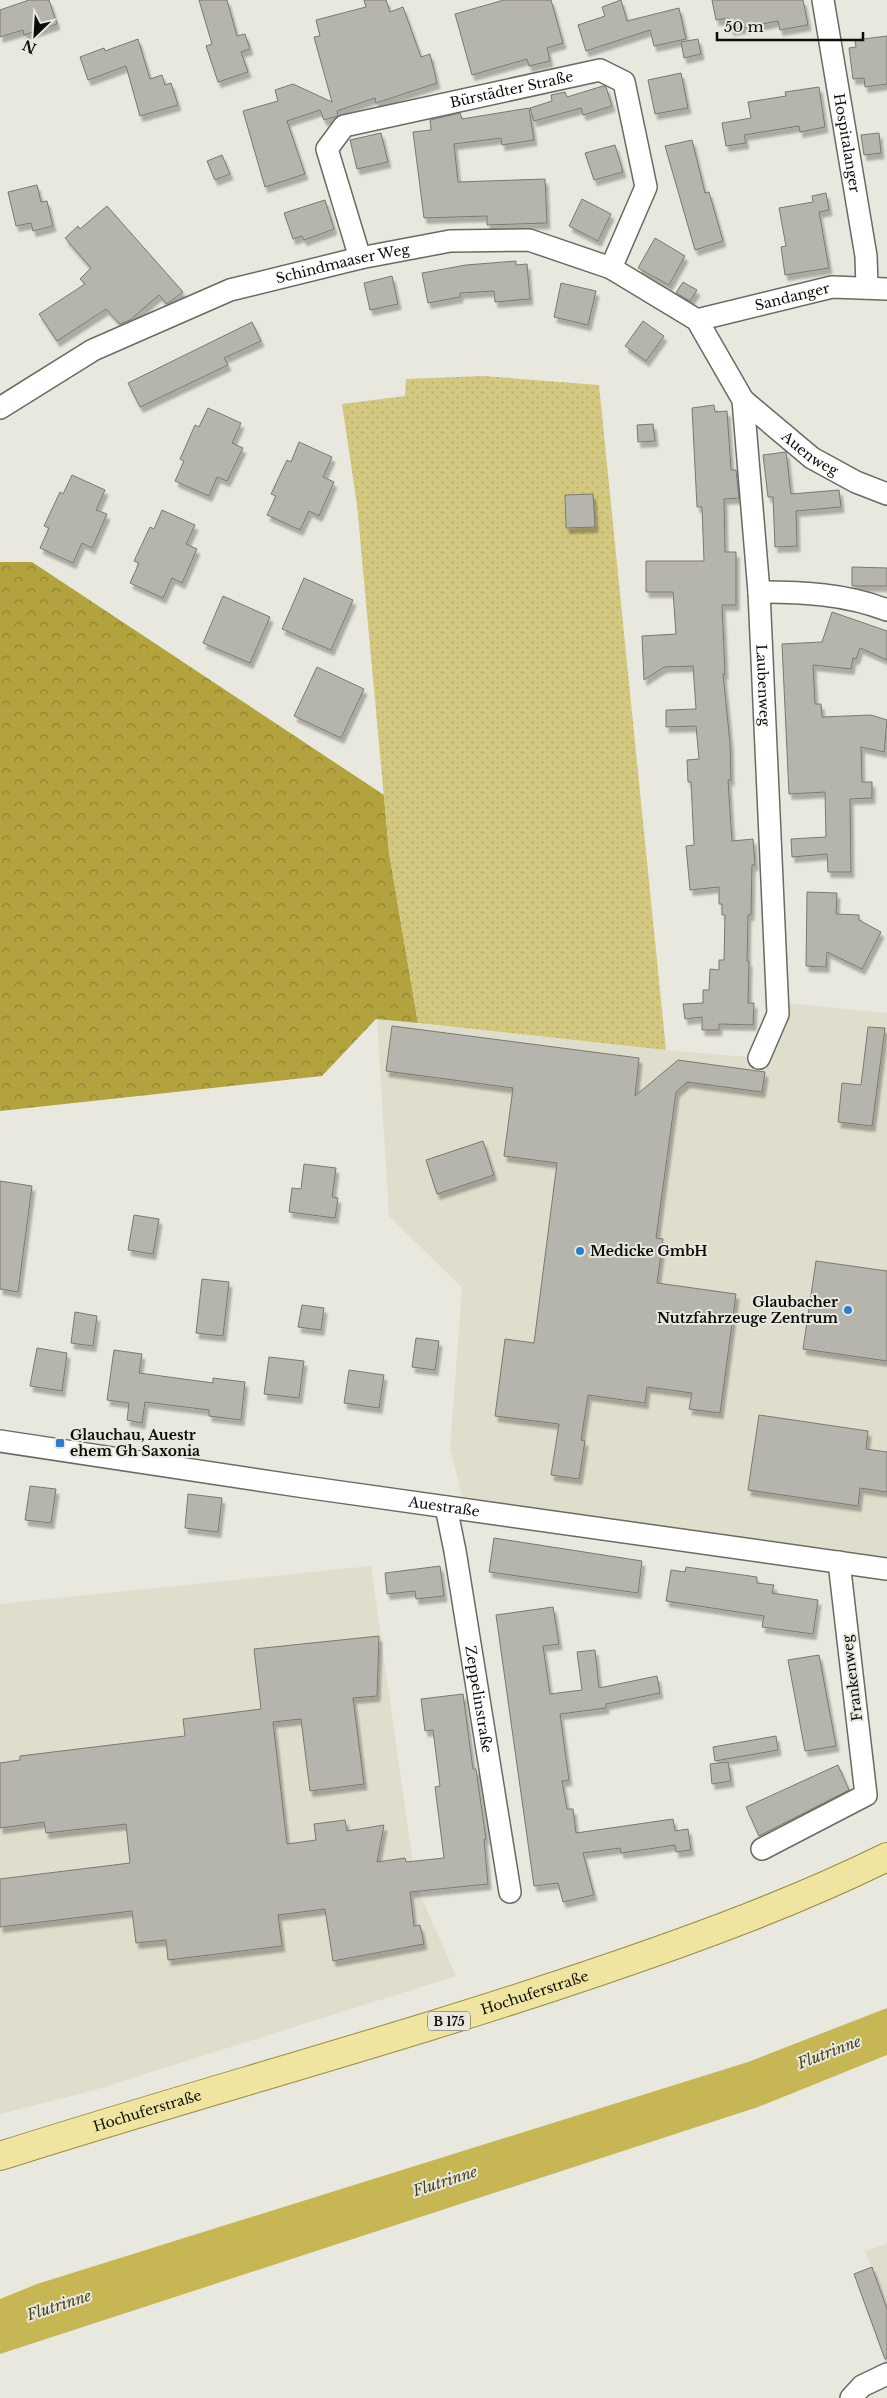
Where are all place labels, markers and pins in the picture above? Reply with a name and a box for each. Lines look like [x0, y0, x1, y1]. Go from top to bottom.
place label: Medicke GmbH [590, 1242, 708, 1260]
marker: Medicke GmbH [574, 1245, 586, 1257]
place label: Glaubacher Nutzfahrzeuge Zentrum [657, 1293, 839, 1327]
marker: Glaubacher Nutzfahrzeuge Zentrum [842, 1304, 854, 1316]
place label: Glauchau, Auestr ehem Gh Saxonia [70, 1426, 200, 1460]
marker: Glauchau, Auestr ehem Gh Saxonia [54, 1437, 66, 1449]

